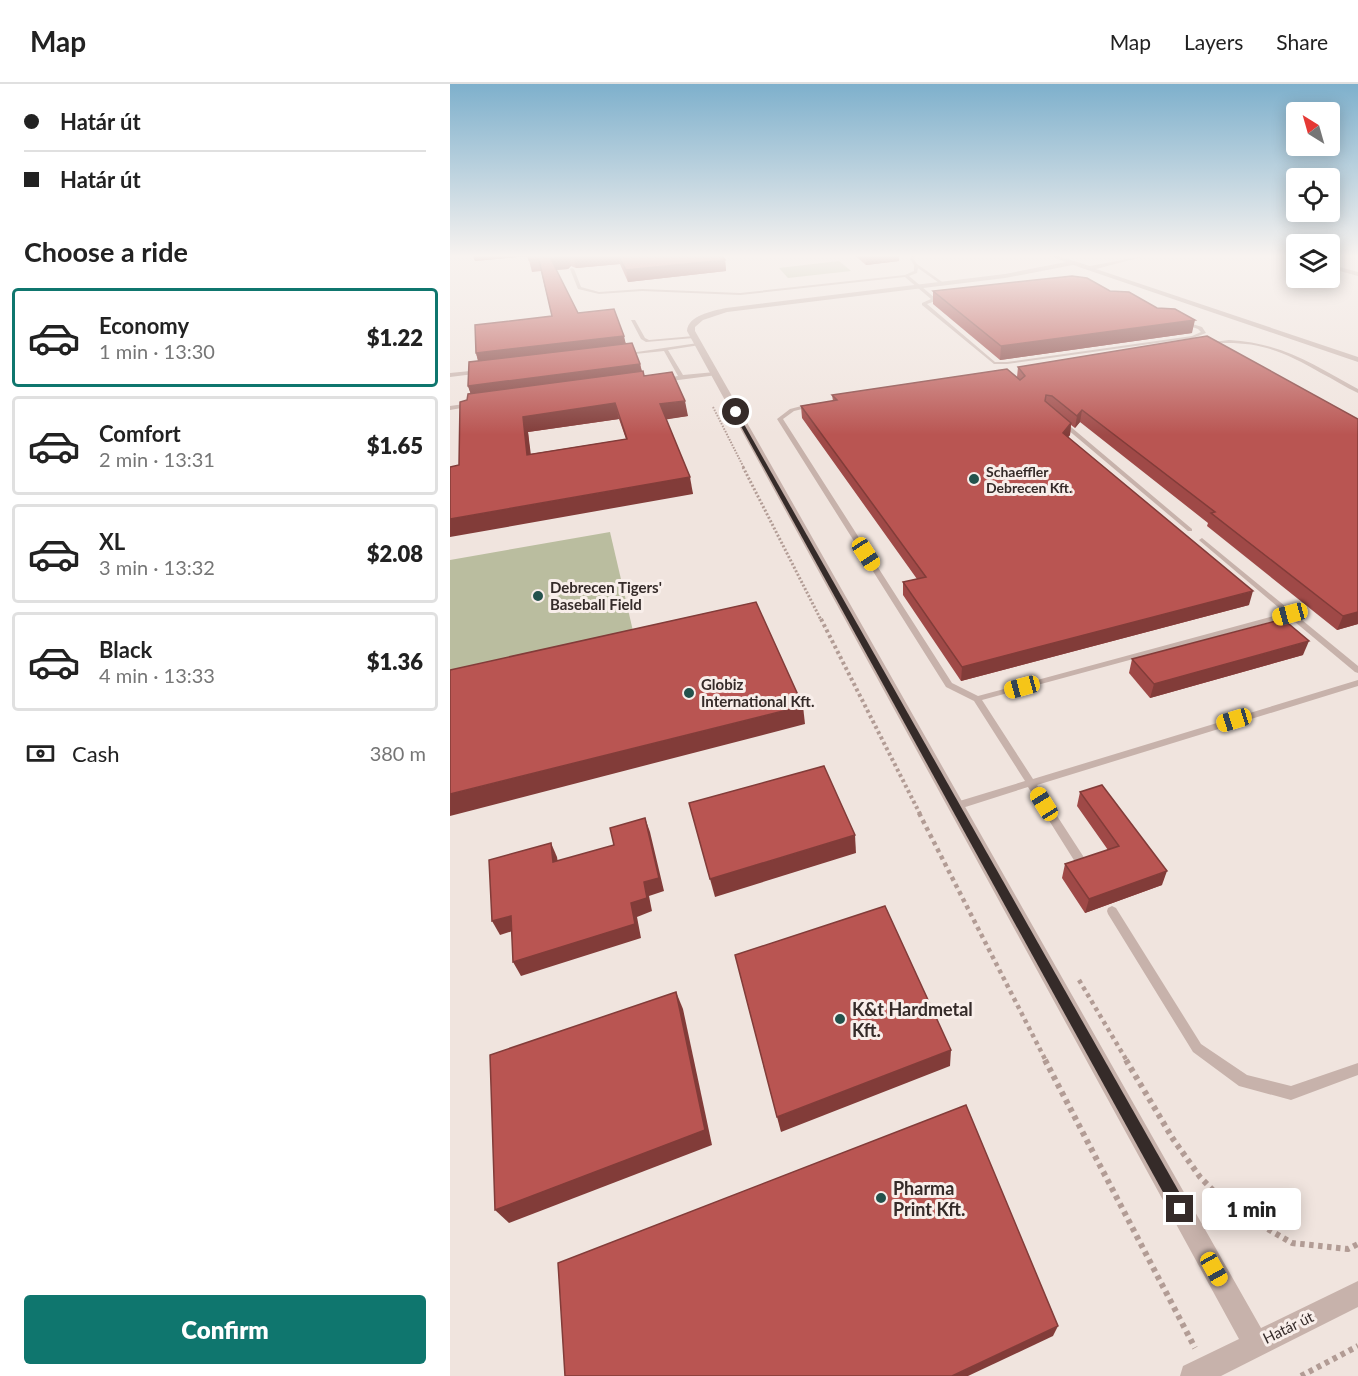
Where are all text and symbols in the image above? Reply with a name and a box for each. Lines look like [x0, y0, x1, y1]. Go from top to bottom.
text: Map [30, 24, 86, 58]
text: Map [1110, 29, 1151, 54]
text: Layers [1184, 29, 1243, 54]
text: Share [1276, 29, 1328, 54]
north arrow [1286, 102, 1340, 156]
map controls [1286, 102, 1340, 288]
text: Határ út [60, 108, 141, 135]
text: Határ út [60, 166, 141, 193]
button: locate [1286, 168, 1340, 222]
button: layers [1286, 234, 1340, 288]
text: Choose a ride [24, 235, 188, 268]
icon: car [27, 311, 81, 365]
text: Economy [99, 312, 189, 339]
text: $1.22 [367, 324, 423, 351]
text: 1 min · 13:30 [99, 339, 215, 363]
route start [722, 398, 749, 425]
icon: car [27, 419, 81, 473]
text: Comfort [99, 420, 181, 447]
text: $1.65 [367, 432, 423, 459]
text: 2 min · 13:31 [99, 447, 215, 471]
place label: Schaeffler Debrecen Kft. [986, 463, 1072, 496]
marker: Schaeffler Debrecen Kft. [967, 472, 981, 486]
icon: car [27, 527, 81, 581]
text: XL [99, 528, 125, 555]
car [849, 534, 883, 574]
text: $2.08 [367, 540, 423, 567]
text: 3 min · 13:32 [99, 555, 215, 579]
place label: Debrecen Tigers' Baseball Field [550, 578, 662, 613]
marker: Debrecen Tigers' Baseball Field [531, 589, 545, 603]
car [1270, 601, 1310, 627]
icon: car [27, 635, 81, 689]
text: Black [99, 636, 152, 663]
text: $1.36 [367, 648, 423, 675]
text: 4 min · 13:33 [99, 663, 215, 687]
car [1002, 674, 1042, 700]
place label: Globiz International Kft. [701, 675, 815, 710]
marker: Globiz International Kft. [682, 686, 696, 700]
car [1214, 706, 1254, 734]
icon: cash [24, 737, 57, 770]
text: Cash [72, 740, 119, 767]
text: 380 m [370, 741, 426, 765]
car [1027, 784, 1061, 824]
place label: K&t Hardmetal Kft. [852, 998, 973, 1041]
marker: K&t Hardmetal Kft. [833, 1012, 847, 1026]
place label: Pharma Print Kft. [893, 1177, 965, 1220]
callout: 1 min [1201, 1188, 1300, 1230]
marker: Pharma Print Kft. [874, 1191, 888, 1205]
route end [1166, 1195, 1193, 1222]
text: 1 min [1227, 1197, 1276, 1221]
car [1197, 1249, 1231, 1289]
button: Confirm [24, 1295, 426, 1364]
street label: Határ út [1260, 1307, 1317, 1347]

